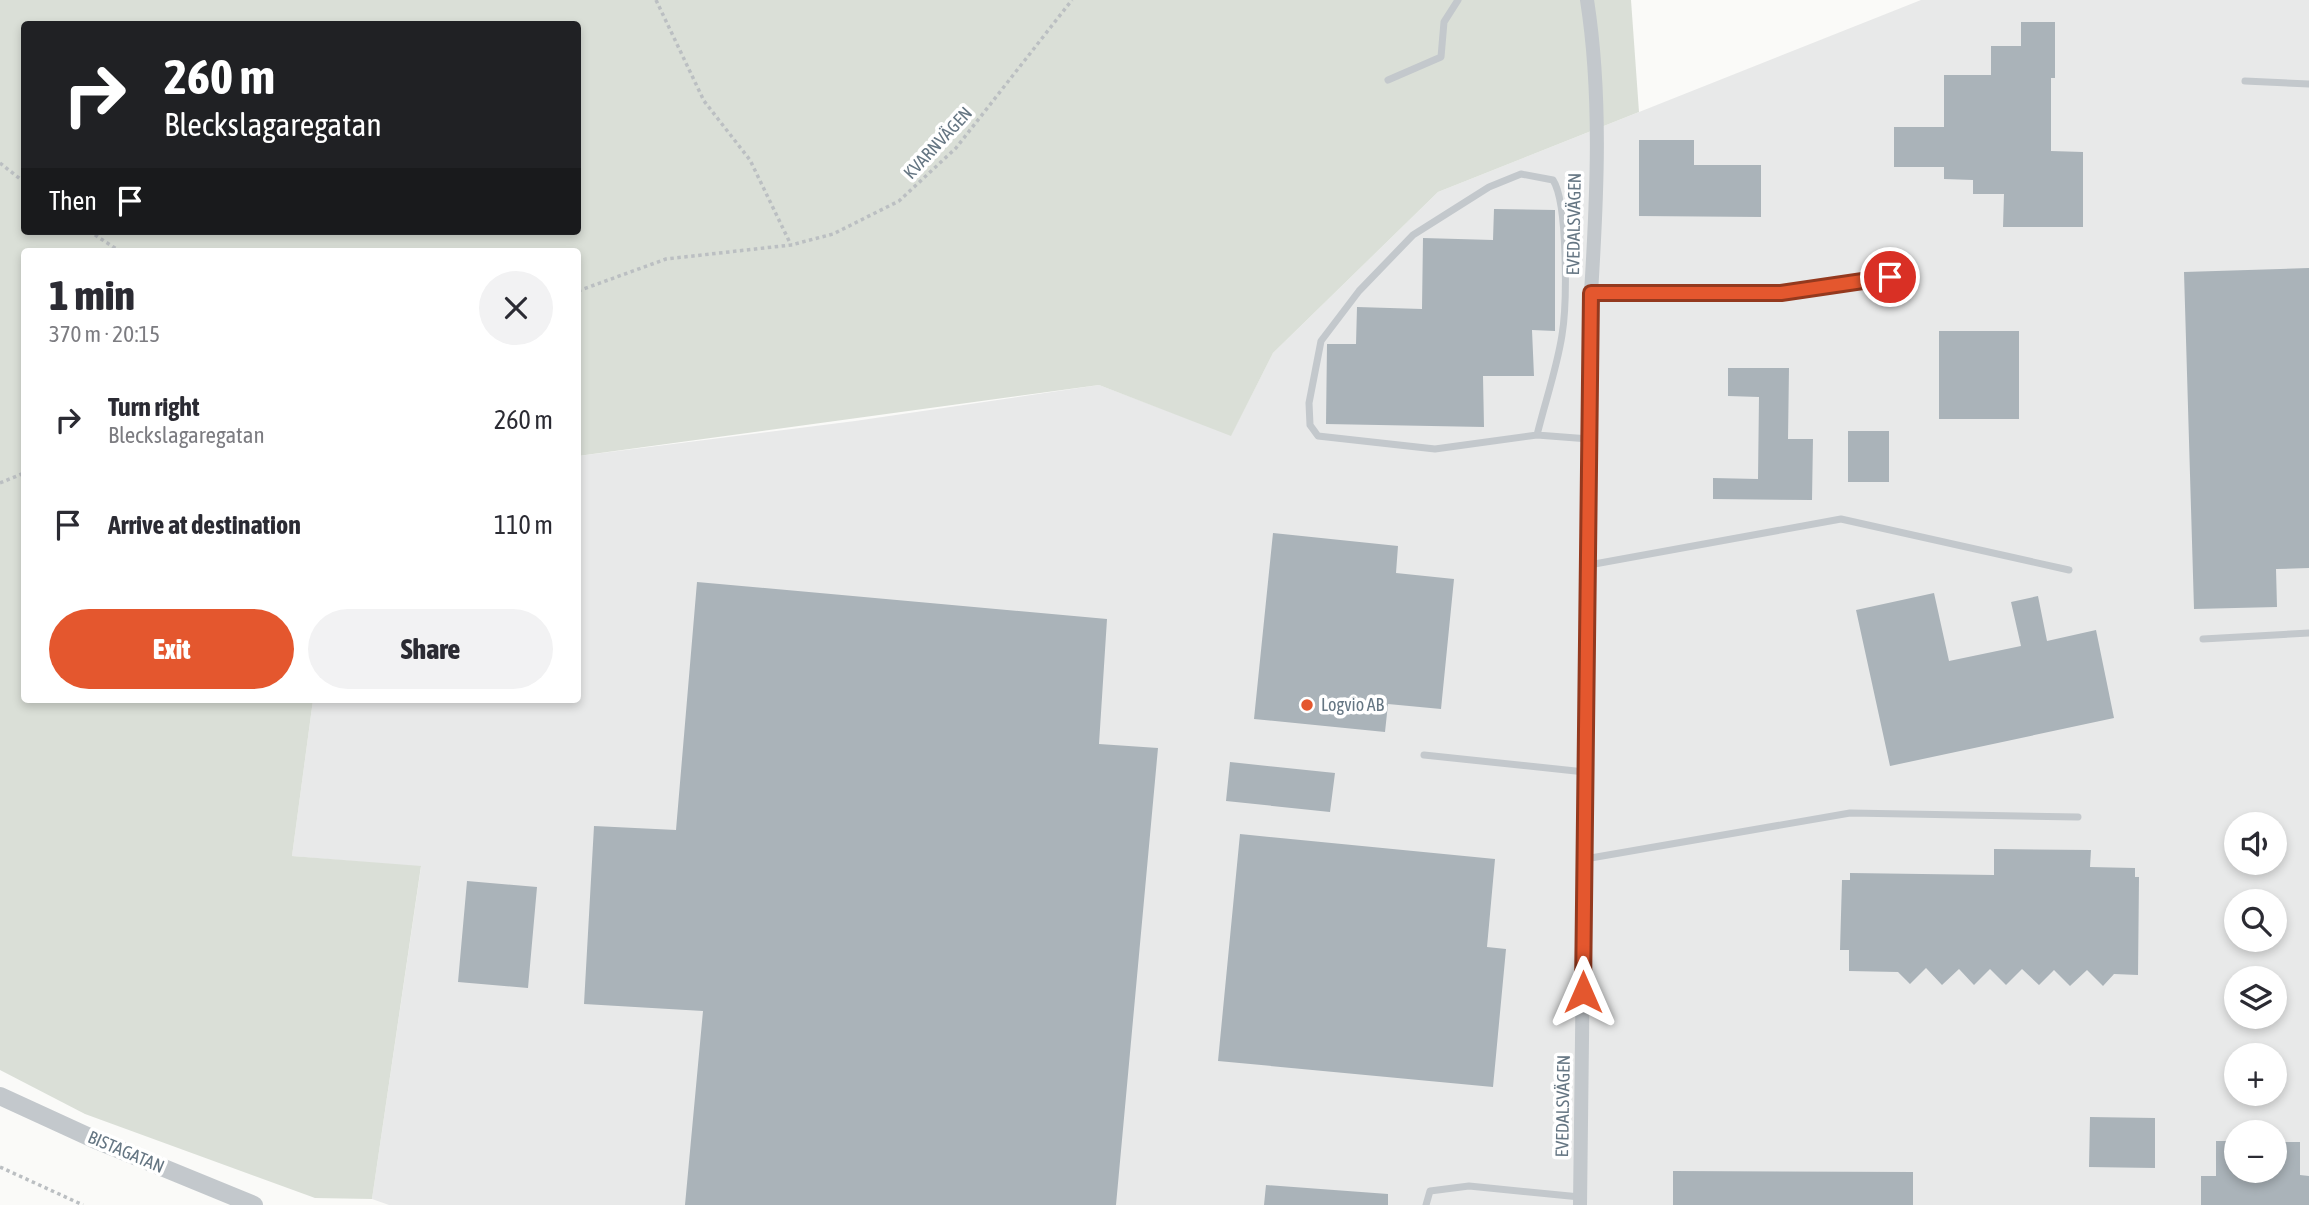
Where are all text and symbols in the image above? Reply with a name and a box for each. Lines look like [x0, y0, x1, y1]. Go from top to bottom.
text: 260 m [164, 48, 275, 104]
icon: right [49, 49, 140, 140]
street label: KVARNVÄGEN [899, 102, 976, 183]
text: Bleckslagaregatan [164, 106, 382, 143]
street label: EVEDALSVÄGEN [1562, 172, 1585, 276]
icon: arrive [111, 182, 149, 220]
text: Then [49, 186, 97, 216]
pin [1860, 247, 1920, 307]
icon: arrive [1871, 258, 1909, 296]
text: 1 min [49, 271, 135, 319]
button: close [479, 271, 553, 345]
text: 370 m · 20:15 [49, 321, 160, 347]
text: Turn right [108, 392, 199, 422]
icon: right [49, 401, 87, 439]
text: 260 m [494, 405, 553, 435]
text: Bleckslagaregatan [108, 422, 265, 448]
icon: arrive [49, 506, 87, 544]
text: Arrive at destination [108, 510, 301, 540]
text: 110 m [494, 510, 553, 540]
button: Exit [49, 609, 294, 689]
button: Share [308, 609, 553, 689]
place label: Logvio AB [1321, 694, 1384, 715]
marker: Logvio AB [1299, 697, 1315, 713]
map controls [2224, 812, 2287, 1183]
button: sound [2224, 812, 2287, 875]
button: search [2224, 889, 2287, 952]
position arrow [1546, 955, 1620, 1029]
button: layers [2224, 966, 2287, 1029]
button: + [2224, 1043, 2287, 1106]
street label: EVEDALSVÄGEN [1551, 1054, 1574, 1158]
button: − [2224, 1120, 2287, 1183]
street label: BISTAGATAN [85, 1126, 168, 1177]

